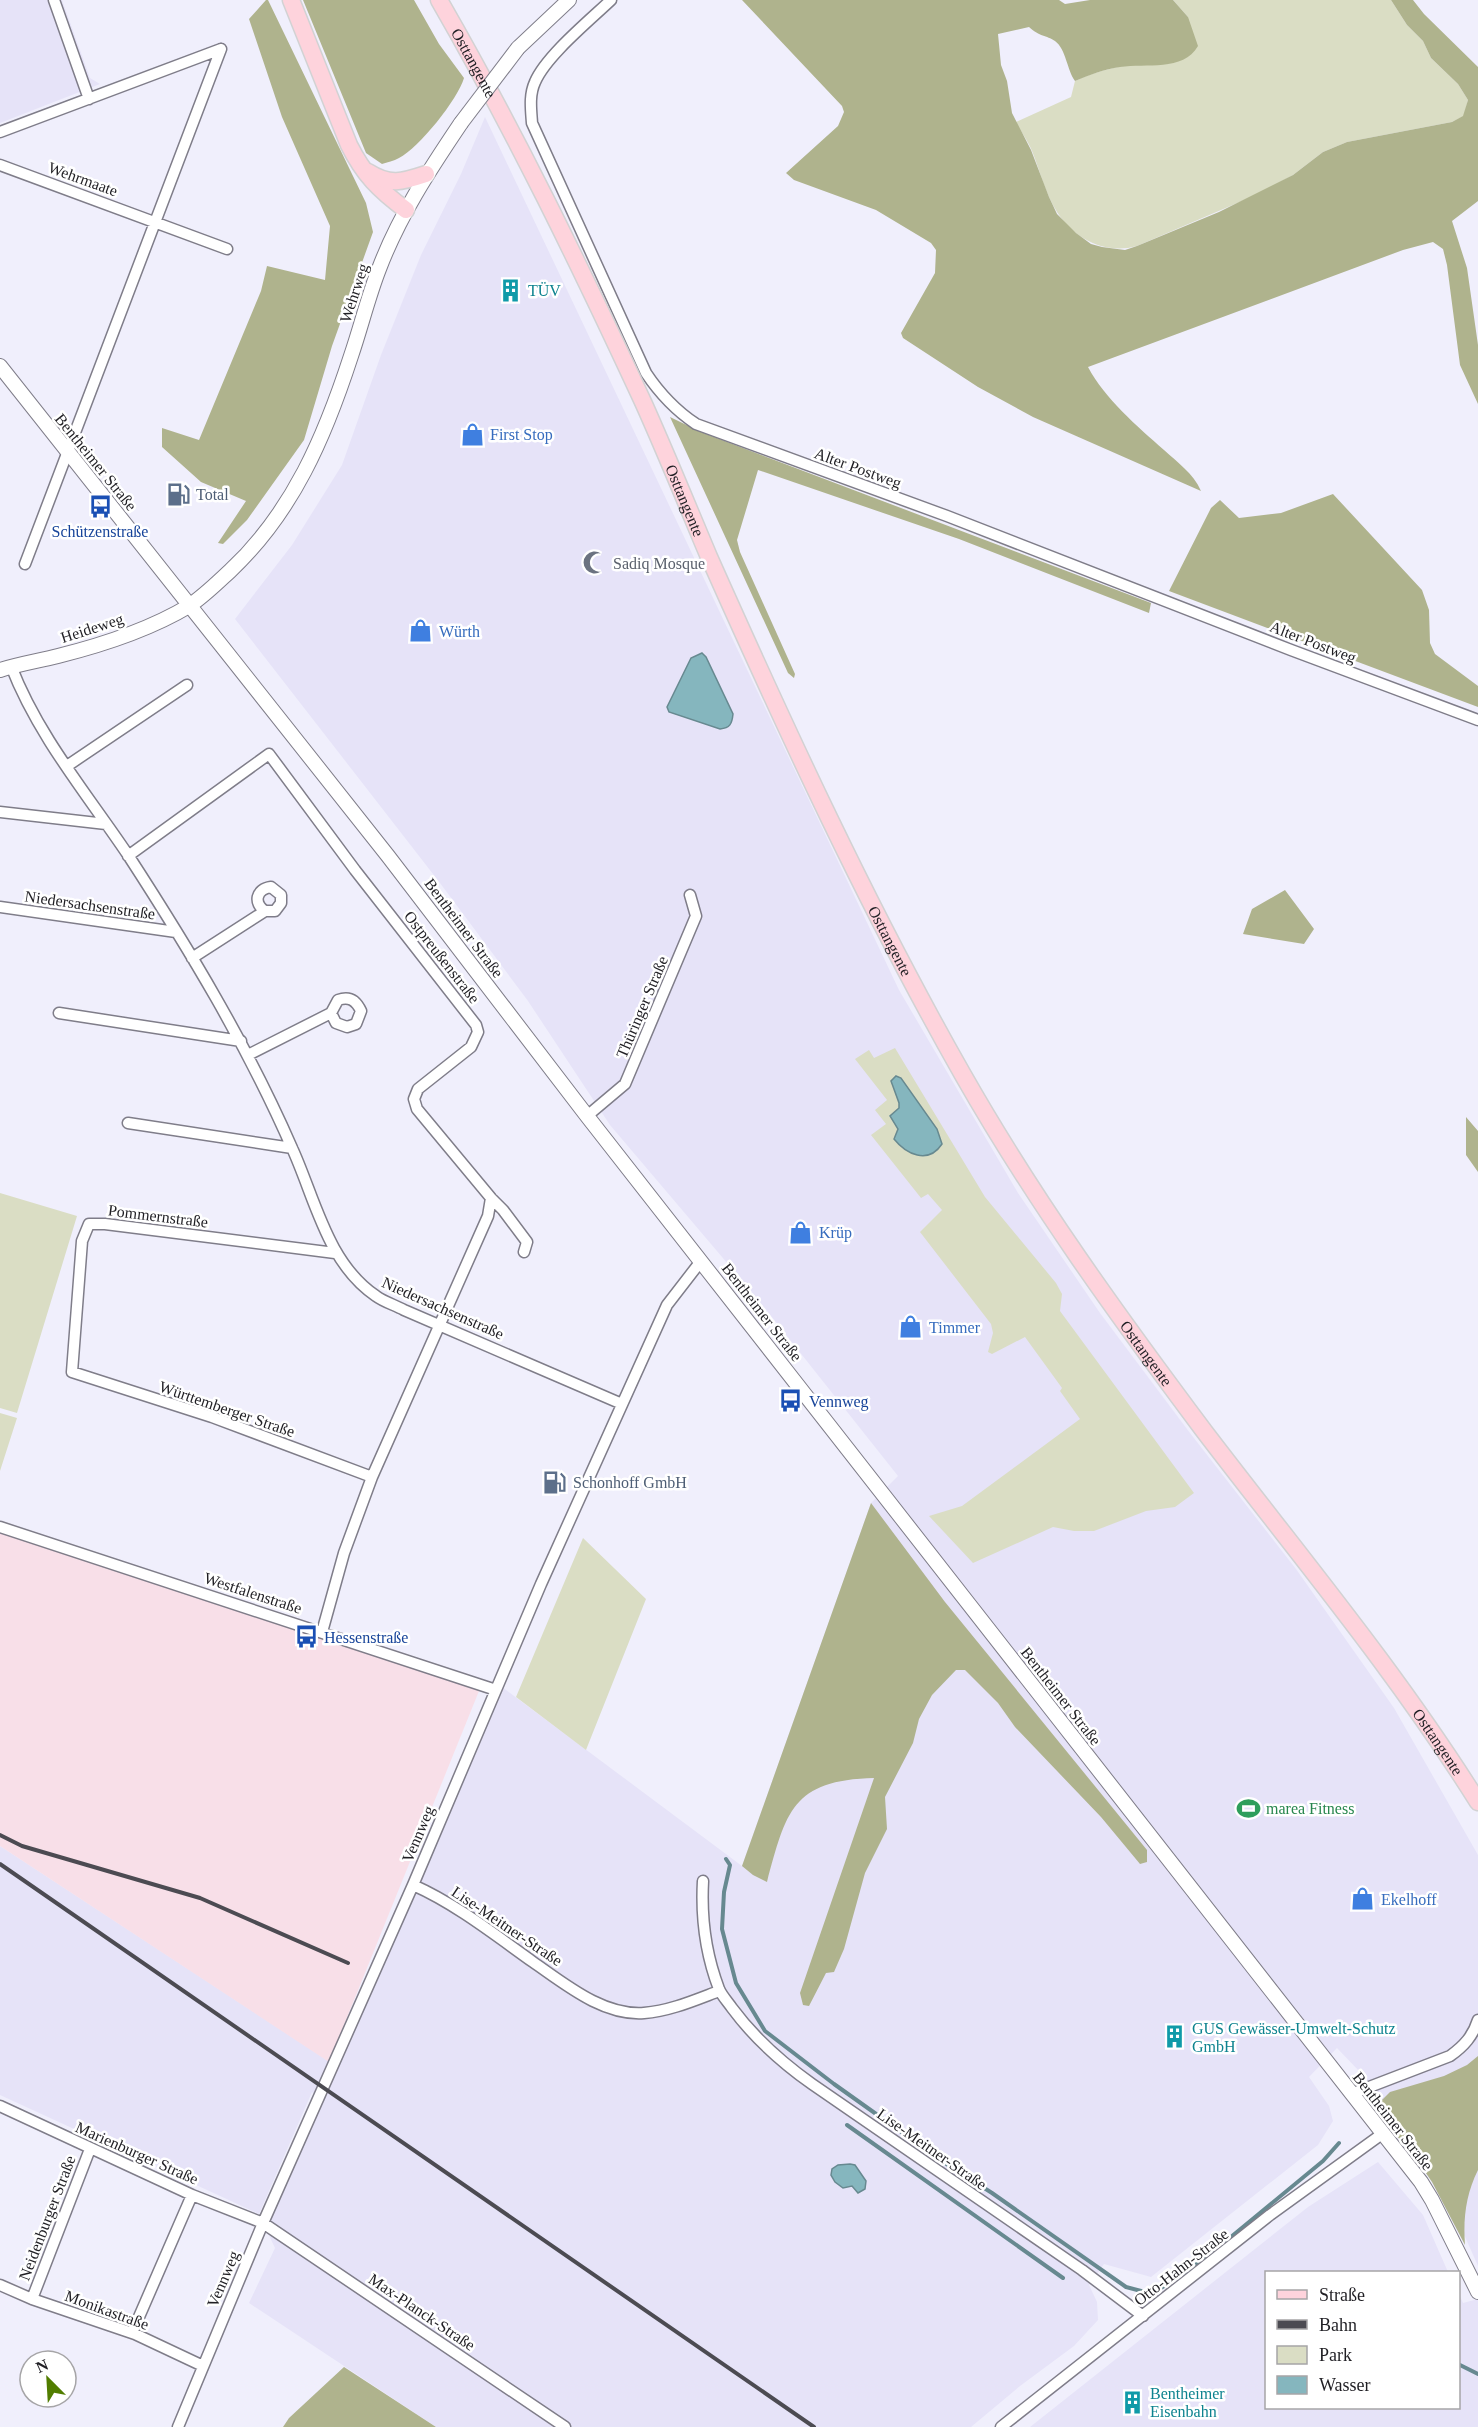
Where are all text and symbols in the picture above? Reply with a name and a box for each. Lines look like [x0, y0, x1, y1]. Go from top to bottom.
street label: Osttangente [448, 25, 500, 100]
street label: Wehrmaate [46, 159, 120, 199]
street label: Wehrweg [337, 261, 372, 325]
building icon: TÜV [497, 277, 523, 303]
place label: TÜV [528, 282, 561, 299]
street label: Bentheimer Straße [52, 410, 140, 514]
shop icon: First Stop [459, 421, 485, 447]
place label: First Stop [490, 426, 553, 444]
street label: Alter Postweg [812, 444, 904, 493]
street label: Osttangente [663, 462, 708, 539]
fuel station icon: Total [165, 481, 191, 507]
place label: Total [196, 486, 229, 503]
bus stop icon: Schützenstraße [87, 493, 113, 519]
place label: Schützenstraße [52, 523, 148, 540]
mosque icon: Sadiq Mosque [582, 550, 608, 576]
place label: Sadiq Mosque [613, 555, 705, 573]
street label: Heideweg [59, 610, 126, 647]
shop icon: Würth [408, 618, 434, 644]
street label: Alter Postweg [1267, 618, 1359, 667]
place label: Würth [439, 623, 480, 640]
street label: Bentheimer Straße [421, 875, 507, 981]
street label: Niedersachsenstraße [24, 887, 156, 923]
street label: Osttangente [865, 903, 916, 979]
street label: Ostpreußenstraße [400, 908, 483, 1007]
street label: Thüringer Straße [613, 954, 672, 1061]
street label: Pommernstraße [107, 1201, 209, 1231]
shop icon: Krüp [788, 1219, 814, 1245]
place label: Krüp [819, 1224, 852, 1242]
street label: Bentheimer Straße [719, 1260, 805, 1364]
street label: Niedersachsenstraße [379, 1273, 507, 1343]
shop icon: Timmer [898, 1314, 924, 1340]
street label: Osttangente [1117, 1317, 1176, 1389]
place label: Timmer [929, 1319, 981, 1336]
street label: Württemberger Straße [157, 1378, 297, 1441]
bus stop icon: Vennweg [778, 1388, 804, 1414]
place label: Vennweg [809, 1393, 869, 1411]
fuel station icon: Schonhoff GmbH [542, 1469, 568, 1495]
place label: Schonhoff GmbH [573, 1474, 687, 1491]
street label: Westfalenstraße [202, 1569, 304, 1617]
bus stop icon: Hessenstraße [293, 1624, 319, 1650]
place label: Hessenstraße [324, 1629, 408, 1646]
street label: Bentheimer Straße [1018, 1644, 1104, 1748]
street label: Osttangente [1410, 1705, 1467, 1778]
sports icon: marea Fitness [1235, 1795, 1261, 1821]
place label: marea Fitness [1266, 1800, 1354, 1817]
street label: Vennweg [399, 1803, 438, 1865]
street label: Lise-Meitner-Straße [449, 1883, 565, 1969]
shop icon: Ekelhoff [1350, 1886, 1376, 1912]
place label: Ekelhoff [1381, 1891, 1437, 1908]
place label: GUS Gewässer-Umwelt-Schutz GmbH [1192, 2020, 1396, 2055]
building icon: GUS Gewässer-Umwelt-Schutz GmbH [1161, 2024, 1187, 2050]
street label: Bentheimer Straße [1350, 2069, 1436, 2173]
street label: Lise-Meitner-Straße [874, 2105, 990, 2193]
street label: Marienburger Straße [73, 2118, 201, 2189]
street label: Neidenburger Straße [15, 2153, 80, 2283]
street label: Otto-Hahn-Straße [1131, 2225, 1231, 2309]
street label: Vennweg [204, 2248, 243, 2310]
street label: Max-Planck-Straße [366, 2270, 478, 2354]
legend [1265, 2271, 1460, 2409]
text: Straße [1319, 2285, 1365, 2305]
street label: Monikastraße [63, 2287, 151, 2333]
text: Bahn [1319, 2315, 1357, 2335]
text: Park [1319, 2345, 1352, 2365]
north arrow [18, 2349, 78, 2409]
text: N [33, 2355, 51, 2376]
text: Wasser [1319, 2375, 1371, 2395]
place label: Bentheimer Eisenbahn [1150, 2385, 1225, 2420]
building icon: Bentheimer Eisenbahn [1119, 2389, 1145, 2415]

